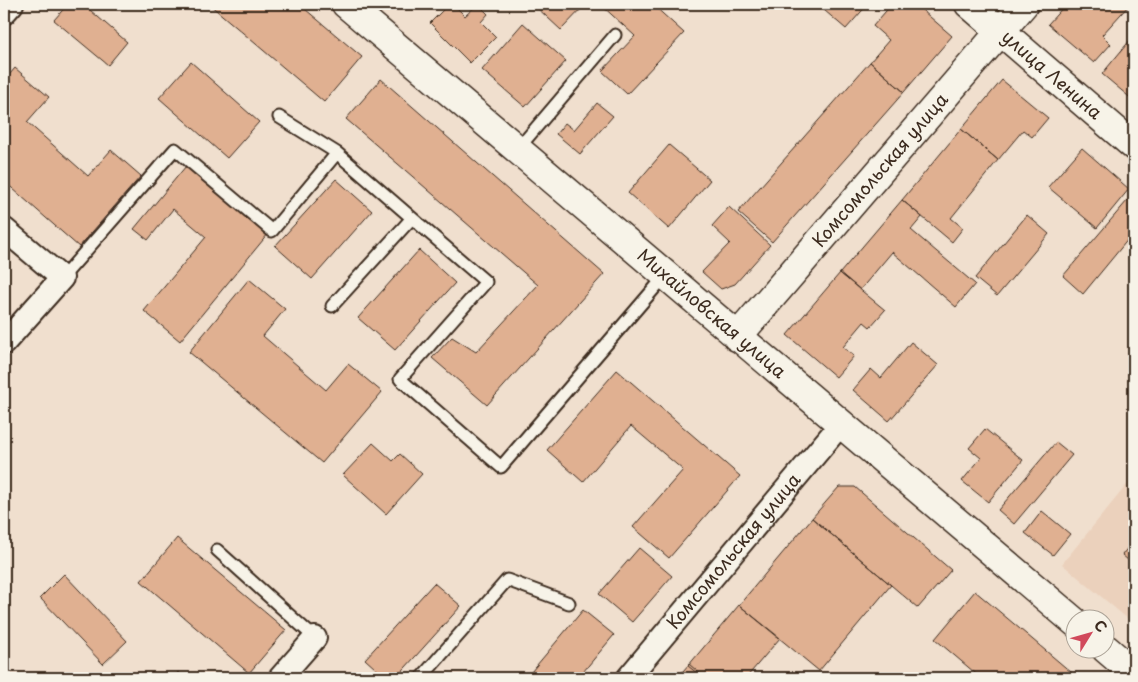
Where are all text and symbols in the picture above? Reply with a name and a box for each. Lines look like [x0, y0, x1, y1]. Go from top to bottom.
street label: улица Ленина [996, 23, 1109, 125]
street label: Комсомольская улица [805, 86, 954, 253]
street label: Михайловская улица [632, 241, 793, 384]
street label: Комсомольская улица [659, 466, 807, 634]
north arrow [1066, 610, 1116, 660]
text: С [1089, 615, 1112, 636]

